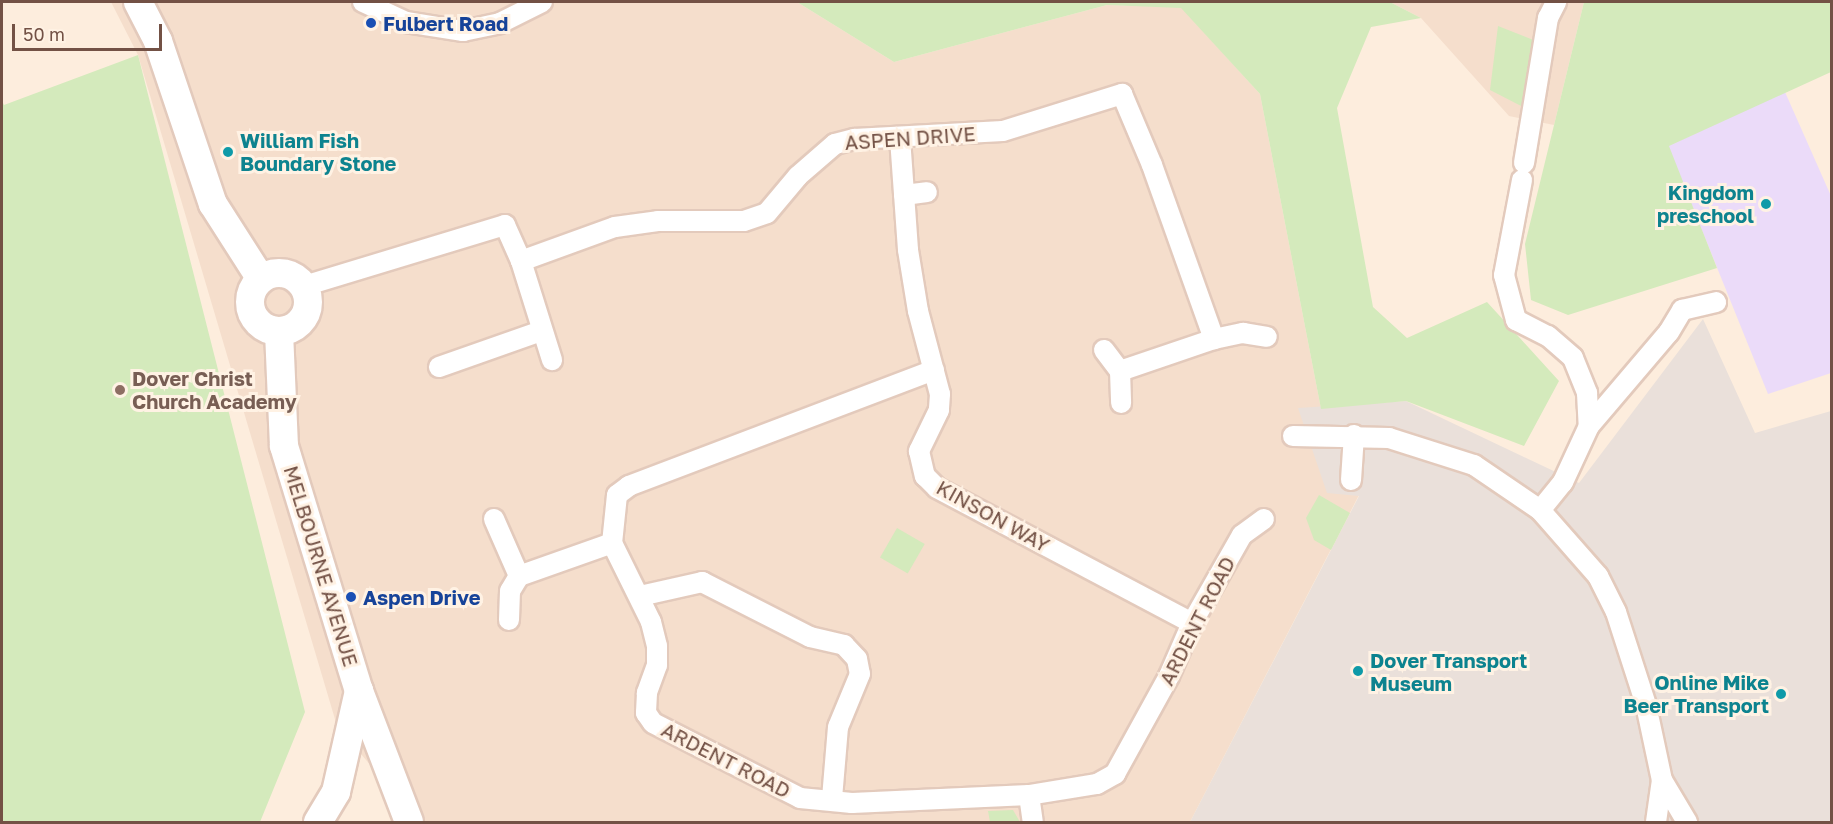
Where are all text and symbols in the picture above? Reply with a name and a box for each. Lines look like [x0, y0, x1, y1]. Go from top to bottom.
place label: Fulbert Road [383, 11, 508, 35]
scale bar [15, 12, 165, 50]
marker: Fulbert Road [364, 16, 378, 30]
text: 50 m [23, 23, 65, 45]
street label: ASPEN DRIVE [844, 121, 976, 155]
place label: William Fish Boundary Stone [240, 128, 396, 175]
marker: William Fish Boundary Stone [221, 145, 235, 159]
place label: Kingdom preschool [1657, 180, 1754, 227]
marker: Kingdom preschool [1759, 197, 1773, 211]
place label: Dover Christ Church Academy [132, 366, 297, 413]
marker: Dover Christ Church Academy [113, 383, 127, 397]
street label: MELBOURNE AVENUE [279, 463, 363, 669]
street label: KINSON WAY [932, 475, 1054, 557]
street label: ARDENT ROAD [1154, 553, 1240, 689]
place label: Aspen Drive [363, 585, 480, 609]
marker: Aspen Drive [344, 590, 358, 604]
place label: Dover Transport Museum [1370, 648, 1527, 695]
marker: Dover Transport Museum [1351, 664, 1365, 678]
place label: Online Mike Beer Transport [1623, 670, 1769, 717]
marker: Online Mike Beer Transport [1774, 687, 1788, 701]
street label: ARDENT ROAD [658, 717, 794, 803]

